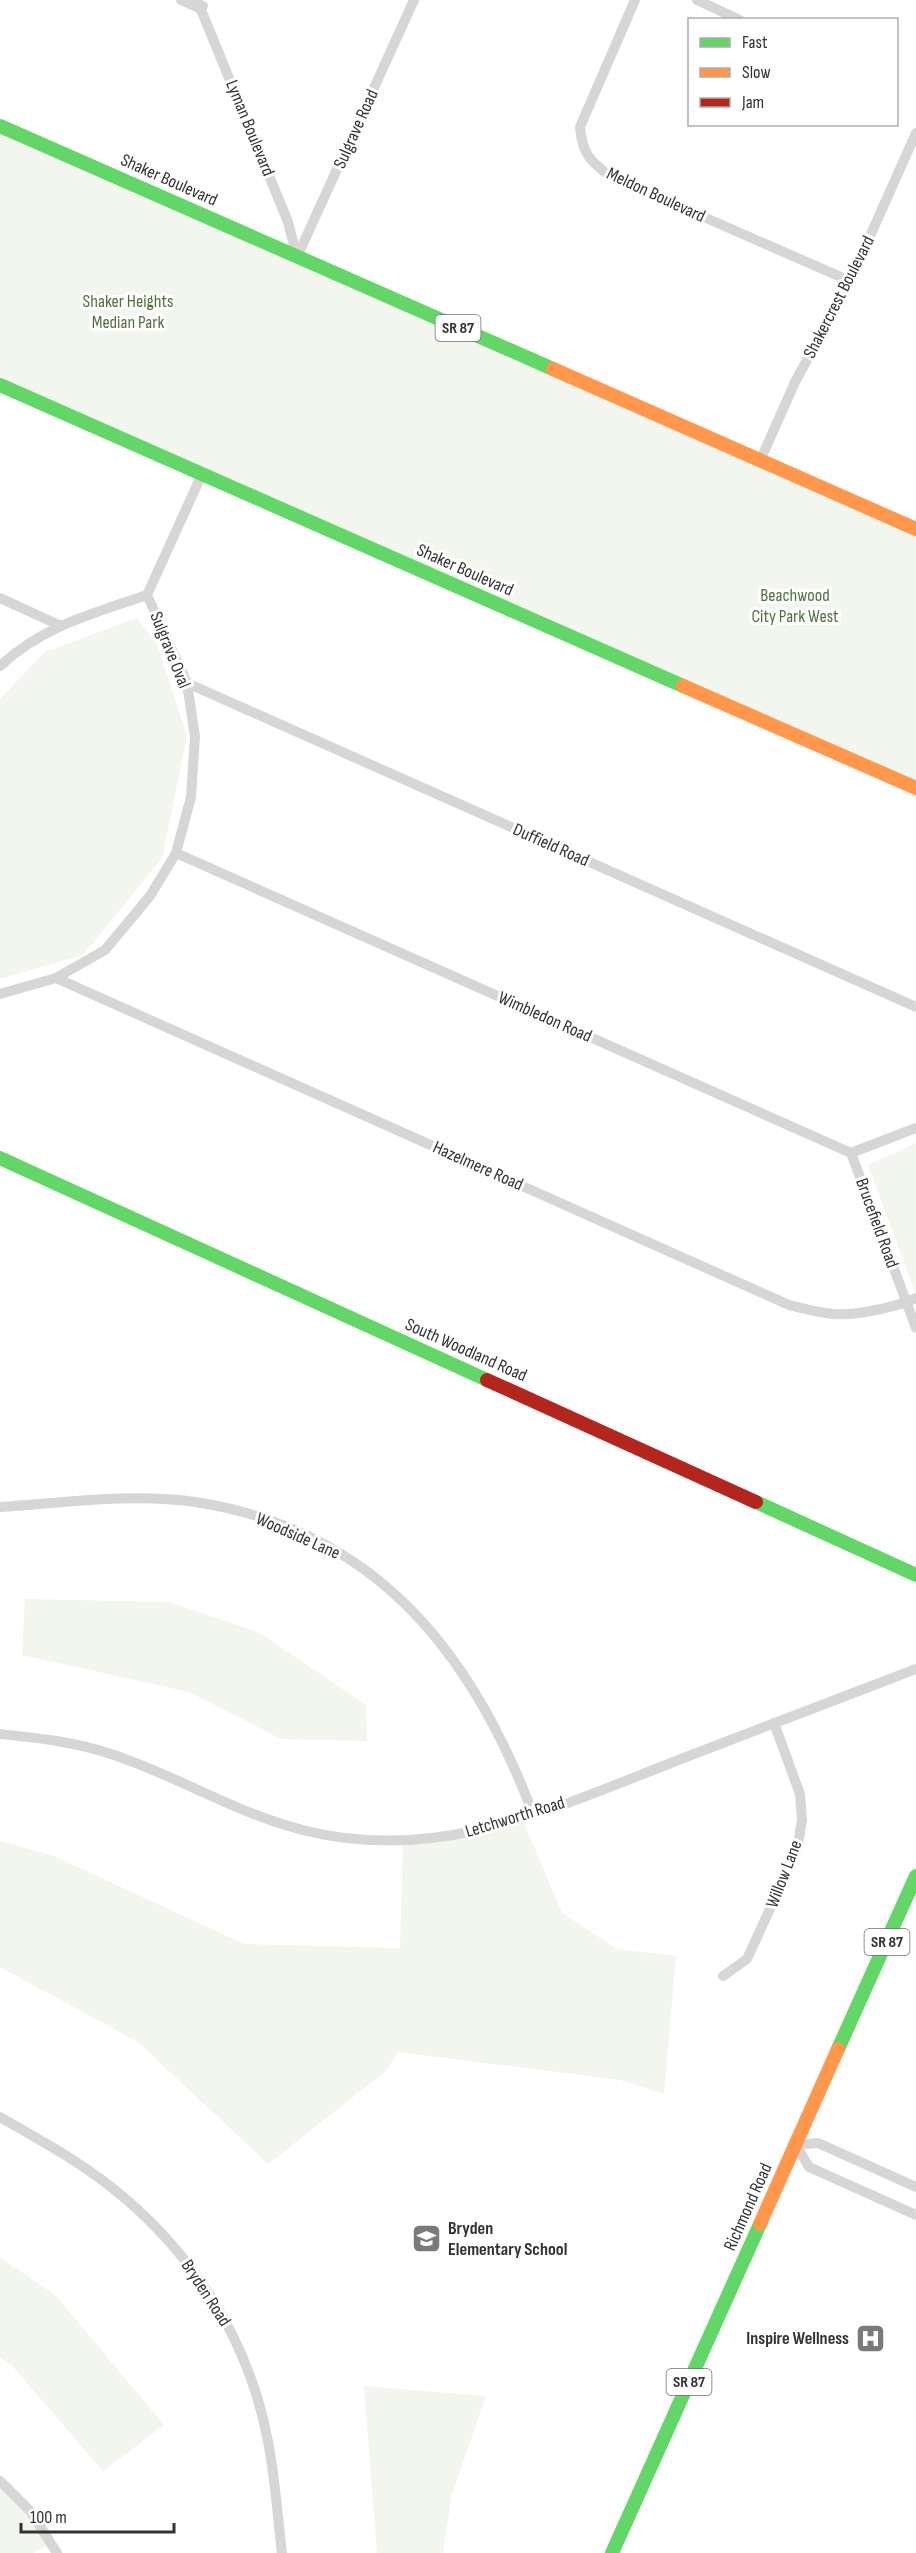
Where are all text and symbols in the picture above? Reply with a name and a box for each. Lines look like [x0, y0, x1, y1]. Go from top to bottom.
legend [688, 18, 898, 126]
text: Fast [742, 32, 768, 53]
text: Slow [742, 62, 771, 83]
street label: Lyman Boulevard [221, 77, 279, 179]
street label: Sulgrave Road [329, 86, 383, 172]
text: Jam [741, 92, 764, 113]
street label: Shaker Boulevard [117, 149, 221, 211]
street label: Meldon Boulevard [603, 163, 709, 227]
street label: Shakercrest Boulevard [799, 232, 879, 362]
park label: Shaker Heights Median Park [83, 291, 173, 333]
road number: SR 87 [436, 315, 480, 341]
street label: Shaker Boulevard [413, 539, 517, 601]
park label: Beachwood City Park West [751, 585, 839, 627]
street label: Sulgrave Oval [145, 609, 195, 691]
street label: Duffield Road [510, 819, 592, 871]
street label: Wimbledon Road [495, 987, 595, 1047]
street label: Hazelmere Road [430, 1137, 526, 1195]
street label: Brucefield Road [851, 1175, 903, 1271]
street label: South Woodland Road [402, 1314, 530, 1386]
street label: Woodside Lane [253, 1508, 343, 1564]
street label: Letchworth Road [463, 1792, 567, 1842]
street label: Willow Lane [762, 1837, 806, 1911]
road number: SR 87 [864, 1929, 910, 1955]
street label: Richmond Road [719, 2160, 777, 2254]
place label: Bryden Elementary School [448, 2218, 567, 2260]
school or university icon: Bryden Elementary School [411, 2222, 443, 2254]
street label: Bryden Road [177, 2256, 235, 2330]
hospital icon: Inspire Wellness [854, 2322, 886, 2354]
place label: Inspire Wellness [746, 2328, 849, 2349]
road number: SR 87 [666, 2369, 712, 2395]
scale bar [21, 2496, 174, 2534]
text: 100 m [30, 2507, 67, 2528]

